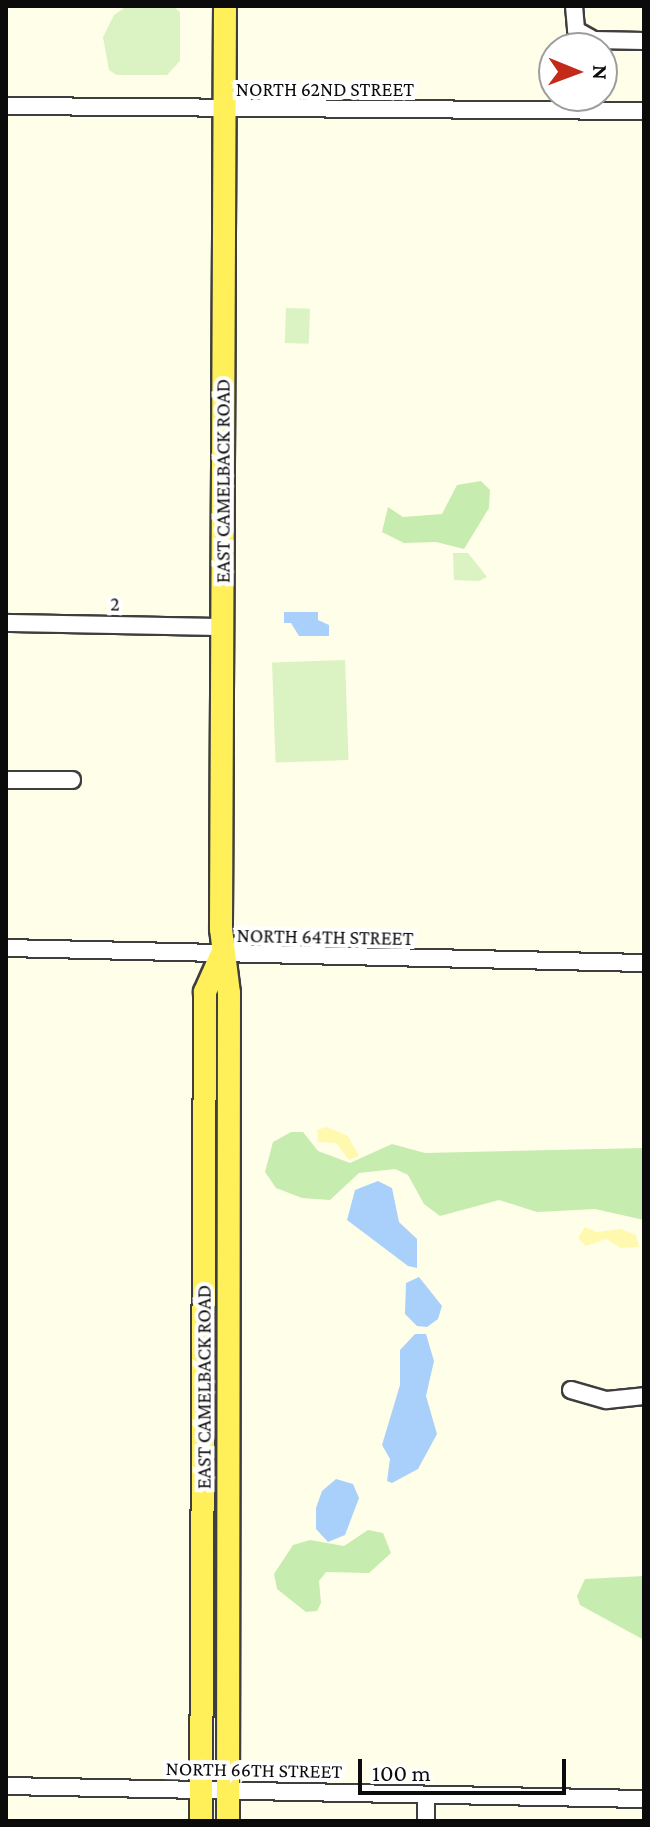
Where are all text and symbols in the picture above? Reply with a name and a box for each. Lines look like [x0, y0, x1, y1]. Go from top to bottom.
north arrow [538, 32, 618, 112]
text: N [588, 65, 613, 80]
street label: NORTH 62ND STREET [236, 77, 414, 101]
street label: EAST CAMELBACK ROAD [211, 379, 235, 583]
street label: 2 [110, 592, 120, 616]
street label: NORTH 64TH STREET [236, 923, 414, 951]
street label: EAST CAMELBACK ROAD [192, 1285, 216, 1489]
scale bar [362, 1743, 570, 1793]
street label: NORTH 66TH STREET [165, 1756, 343, 1784]
text: 100 m [372, 1759, 431, 1786]

